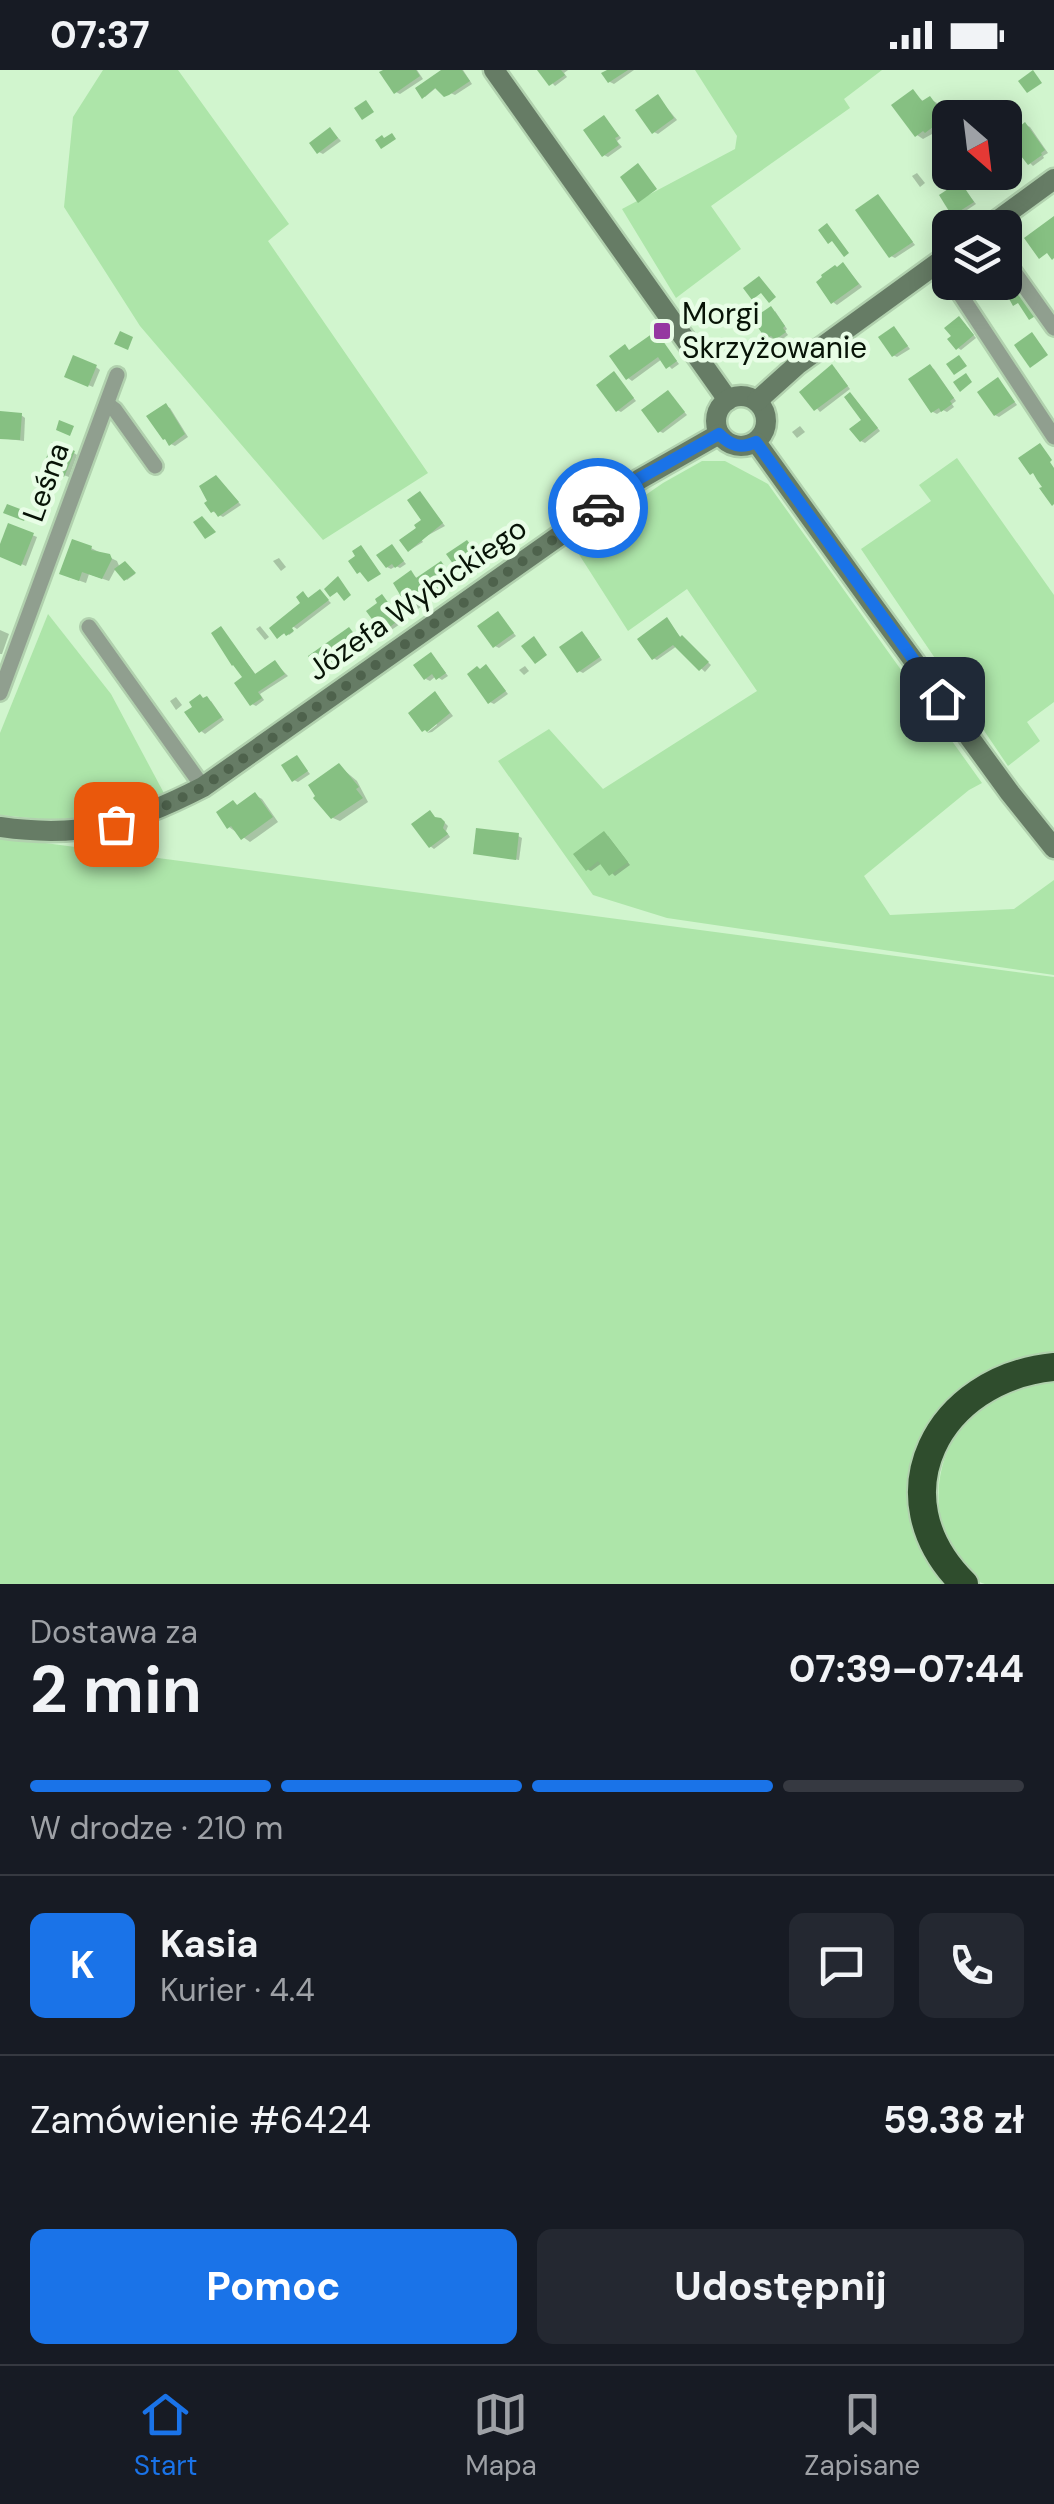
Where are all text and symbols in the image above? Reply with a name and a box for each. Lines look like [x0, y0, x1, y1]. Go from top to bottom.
text: 07:37 [50, 10, 150, 60]
north arrow [932, 100, 1022, 190]
map controls [932, 100, 1022, 300]
button: layers [932, 210, 1022, 300]
place label: Morgi Skrzyżowanie [682, 294, 867, 367]
marker: Morgi Skrzyżowanie [651, 320, 673, 342]
street label: Leśna [13, 437, 78, 526]
courier [548, 458, 648, 558]
icon: car [571, 481, 626, 536]
street label: Józefa Wybickiego [299, 508, 534, 689]
pin [900, 657, 985, 742]
icon: home [915, 672, 970, 727]
pin [74, 782, 159, 867]
icon: bag [89, 797, 144, 852]
text: Dostawa za [30, 1611, 198, 1653]
text: 07:39–07:44 [789, 1644, 1024, 1694]
text: 2 min [30, 1648, 202, 1732]
text: W drodze · 210 m [30, 1807, 283, 1849]
button: chat [789, 1913, 894, 2018]
button: phone [919, 1913, 1024, 2018]
text: Kasia [160, 1919, 259, 1969]
text: K [70, 1940, 95, 1990]
text: Kurier · 4.4 [160, 1969, 315, 2011]
text: Zamówienie #6424 [30, 2095, 371, 2145]
text: 59.38 zł [883, 2095, 1024, 2145]
button: Pomoc [30, 2229, 517, 2344]
button: Udostępnij [537, 2229, 1024, 2344]
tab: Start [134, 2387, 198, 2484]
tab: Mapa [465, 2387, 537, 2484]
tab: Zapisane [804, 2387, 920, 2484]

